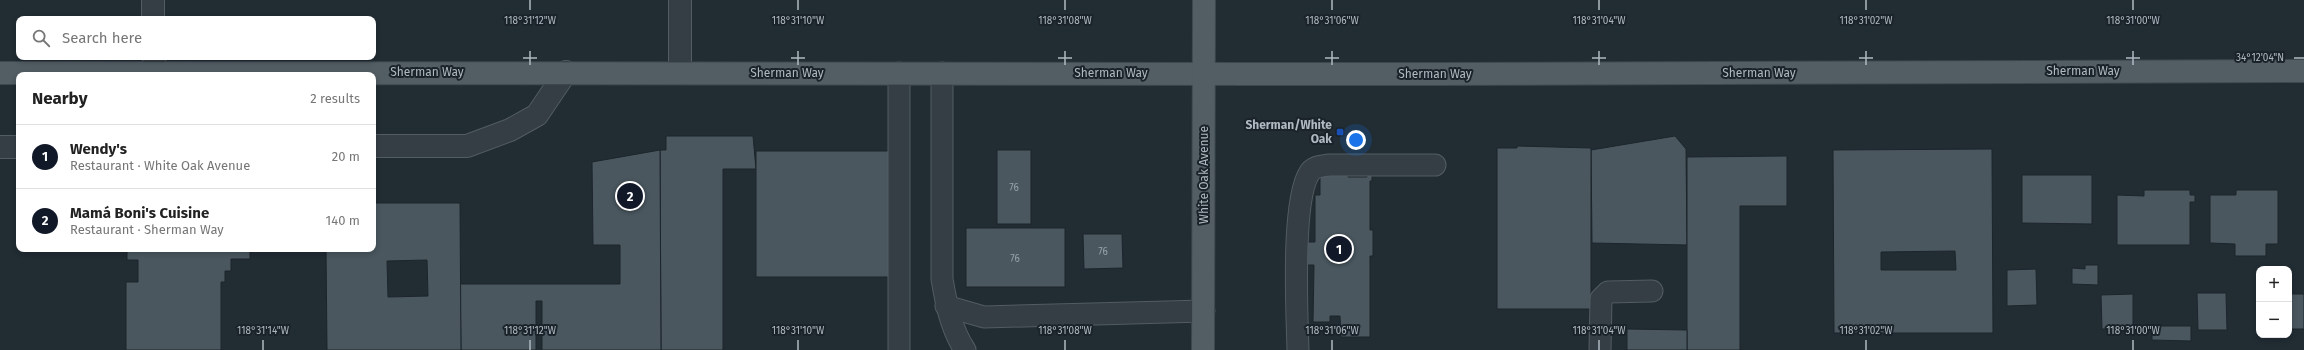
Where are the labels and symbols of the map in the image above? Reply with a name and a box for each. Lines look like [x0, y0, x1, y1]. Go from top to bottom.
text: 118°31'12"W [504, 15, 557, 27]
text: 118°31'10"W [772, 15, 825, 27]
text: 118°31'08"W [1038, 15, 1093, 27]
text: 118°31'06"W [1305, 15, 1359, 27]
text: 118°31'04"W [1572, 15, 1626, 27]
text: 118°31'02"W [1839, 15, 1893, 27]
text: 118°31'00"W [2106, 15, 2161, 27]
text: 34°12'04"N [2236, 52, 2284, 64]
street label: Sherman Way [2046, 64, 2120, 78]
street label: Sherman Way [390, 65, 464, 79]
street label: Sherman Way [750, 66, 824, 80]
street label: Sherman Way [1074, 66, 1148, 80]
street label: Sherman Way [1722, 66, 1796, 80]
street label: Sherman Way [1398, 67, 1472, 81]
place label: Sherman/White Oak [1245, 118, 1332, 146]
street label: White Oak Avenue [1197, 126, 1211, 224]
marker: Sherman/White Oak [1335, 127, 1345, 137]
your location [1346, 130, 1366, 150]
pin: 2 [617, 181, 643, 211]
house number: 76 [1009, 182, 1019, 194]
pin: 1 [1326, 234, 1352, 264]
house number: 76 [1098, 246, 1108, 258]
house number: 76 [1010, 253, 1020, 265]
text: 118°31'14"W [237, 325, 290, 337]
text: 118°31'12"W [504, 325, 557, 337]
text: 118°31'10"W [772, 325, 825, 337]
text: 118°31'08"W [1038, 325, 1093, 337]
text: 118°31'06"W [1305, 325, 1359, 337]
text: 118°31'04"W [1572, 325, 1626, 337]
text: 118°31'02"W [1839, 325, 1893, 337]
text: 118°31'00"W [2106, 325, 2161, 337]

